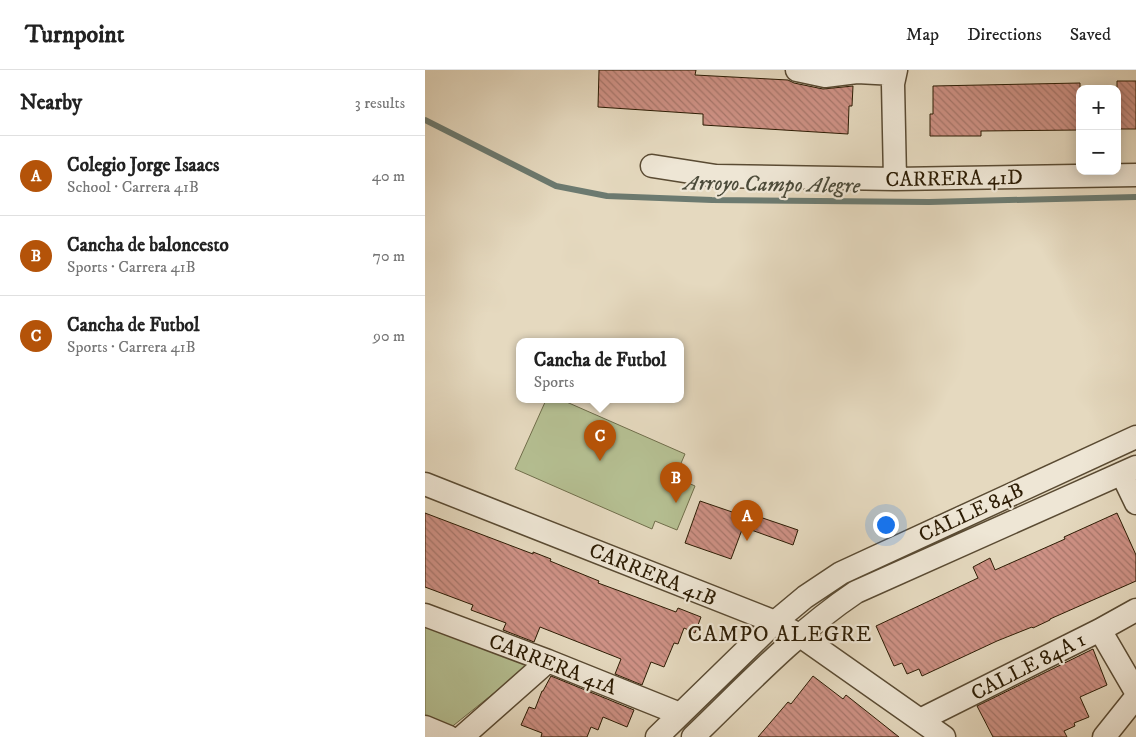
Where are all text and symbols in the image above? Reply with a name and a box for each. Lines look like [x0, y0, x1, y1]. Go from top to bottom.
text: Turnpoint [25, 20, 124, 50]
text: Map [906, 24, 939, 46]
text: Directions [967, 24, 1042, 46]
text: Saved [1070, 24, 1111, 46]
map controls [1076, 85, 1121, 175]
button: + [1076, 85, 1121, 130]
text: Nearby [20, 90, 82, 116]
text: 3 results [355, 93, 405, 113]
button: − [1076, 130, 1121, 175]
text: Colegio Jorge Isaacs [67, 154, 219, 177]
street label: CARRERA 41D [885, 165, 1023, 193]
text: A [31, 166, 41, 186]
text: 40 m [372, 166, 405, 186]
water label: Arroyo Campo Alegre [681, 169, 861, 200]
text: School · Carrera 41B [67, 177, 199, 197]
text: Cancha de baloncesto [67, 234, 229, 257]
text: B [31, 246, 41, 266]
text: 70 m [373, 246, 405, 266]
text: Sports · Carrera 41B [67, 257, 196, 277]
text: Cancha de Futbol [67, 314, 199, 337]
text: C [31, 326, 41, 346]
text: 90 m [373, 326, 405, 346]
text: Sports · Carrera 41B [67, 337, 196, 357]
popup [516, 338, 684, 403]
text: Cancha de Futbol [534, 349, 666, 372]
text: Sports [534, 372, 574, 392]
pin: C [584, 420, 616, 461]
pin: B [660, 462, 692, 503]
street label: CALLE 84B [915, 477, 1028, 549]
pin: A [731, 500, 763, 541]
your location [873, 512, 899, 538]
street label: CARRERA 41B [585, 538, 720, 612]
district label: CAMPO ALEGRE [688, 621, 872, 648]
street label: CALLE 84A 1 [967, 627, 1090, 707]
street label: CARRERA 41A [485, 629, 621, 702]

